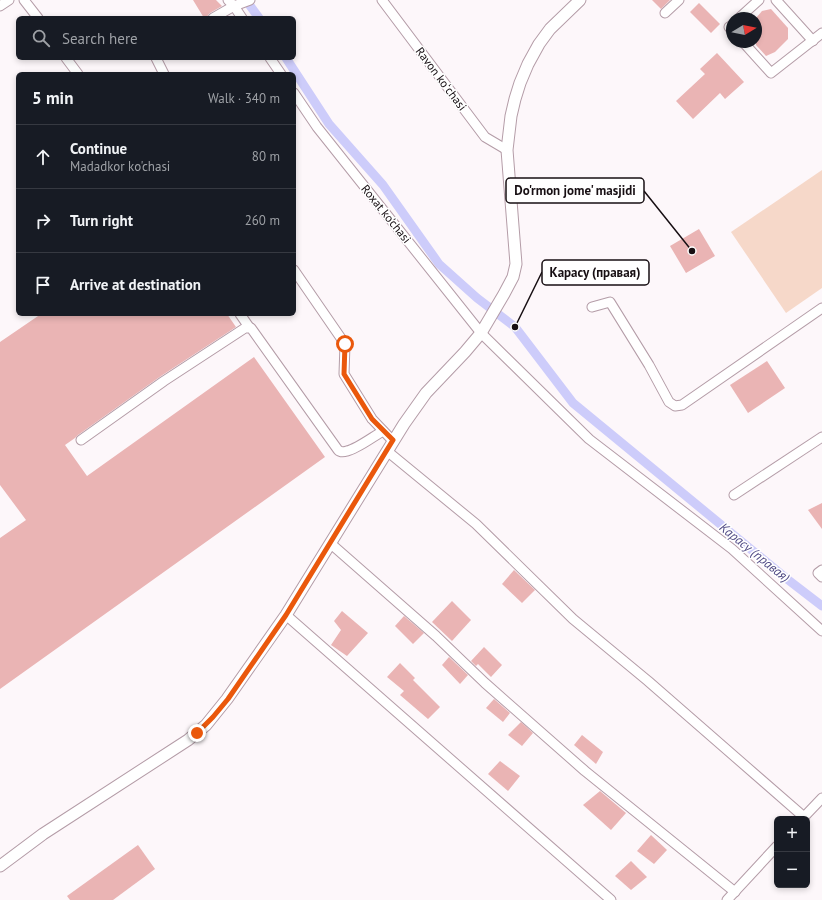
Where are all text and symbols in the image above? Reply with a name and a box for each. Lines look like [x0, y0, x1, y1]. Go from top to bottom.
north arrow [726, 12, 762, 48]
search box [16, 16, 296, 60]
icon: search [30, 27, 52, 49]
text: Search here [62, 29, 138, 48]
street label: Ravon koʻchasi [413, 44, 470, 113]
text: 5 min [32, 87, 73, 109]
text: Walk · 340 m [208, 90, 280, 107]
text: Continue [70, 139, 127, 158]
icon: ahead [32, 146, 54, 168]
text: 80 m [252, 148, 280, 165]
text: Madadkor ko'chasi [70, 158, 170, 175]
callout: Do'rmon jome' masjidi [506, 178, 644, 203]
street label: Roxat ko'chasi [358, 181, 415, 246]
text: Do'rmon jome' masjidi [514, 182, 636, 199]
icon: right [32, 210, 54, 232]
text: Turn right [70, 211, 133, 230]
text: 260 m [245, 212, 280, 229]
callout: Карасу (правая) [542, 260, 649, 285]
text: Карасу (правая) [550, 264, 640, 281]
icon: arrive [32, 274, 54, 296]
text: Arrive at destination [70, 275, 201, 294]
route start [336, 335, 354, 353]
water label: Карасу (правая) [716, 519, 793, 586]
route end [188, 724, 206, 742]
map controls [774, 816, 810, 888]
button: + [774, 816, 810, 852]
button: − [774, 852, 810, 888]

